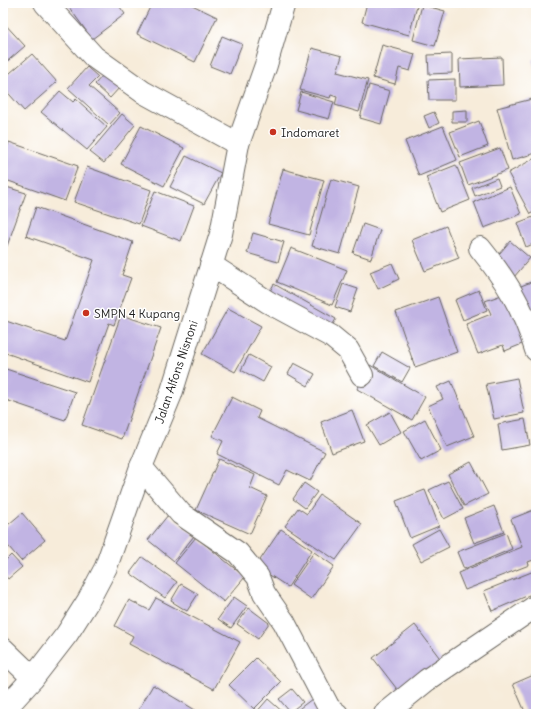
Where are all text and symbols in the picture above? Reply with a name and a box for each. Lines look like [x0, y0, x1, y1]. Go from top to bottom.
place label: Indomaret [281, 125, 339, 140]
marker: Indomaret [268, 127, 278, 137]
place label: SMPN 4 Kupang [94, 306, 180, 321]
marker: SMPN 4 Kupang [81, 308, 91, 318]
street label: Jalan Alfons Nisnoni [151, 318, 201, 426]

